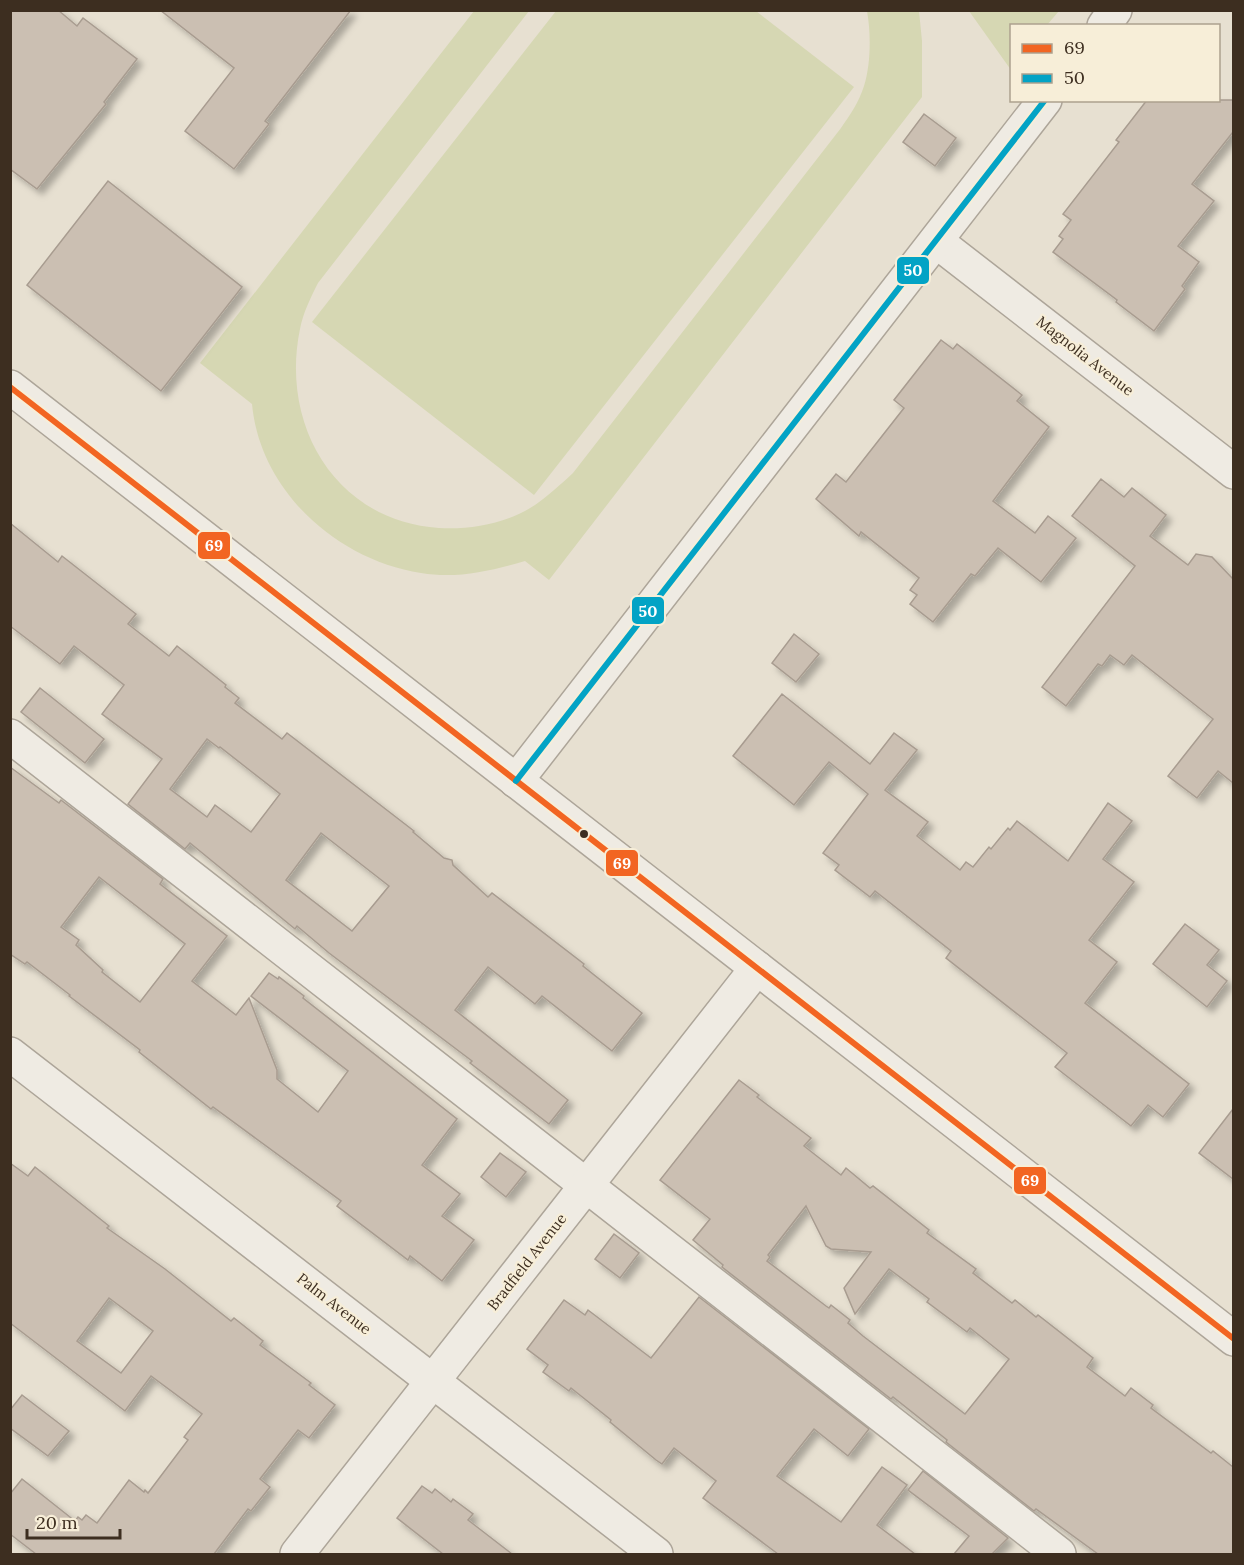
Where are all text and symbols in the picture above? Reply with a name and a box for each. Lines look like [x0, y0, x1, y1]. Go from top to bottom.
legend [1010, 24, 1220, 102]
text: 69 [1064, 36, 1085, 59]
text: 50 [1064, 66, 1085, 89]
line badge: 50 [896, 256, 930, 285]
text: 50 [904, 260, 922, 280]
street label: Magnolia Avenue [1033, 312, 1138, 400]
line badge: 69 [197, 531, 231, 560]
text: 69 [205, 535, 223, 555]
line badge: 50 [631, 596, 665, 625]
text: 50 [639, 601, 657, 621]
unlabelled marker [578, 828, 590, 840]
line badge: 69 [605, 849, 639, 877]
text: 69 [613, 853, 631, 873]
line badge: 69 [1013, 1166, 1047, 1195]
text: 69 [1021, 1170, 1039, 1190]
street label: Bradfield Avenue [483, 1209, 570, 1314]
street label: Palm Avenue [293, 1269, 375, 1339]
scale bar [27, 1502, 120, 1540]
text: 20 m [36, 1511, 78, 1534]

